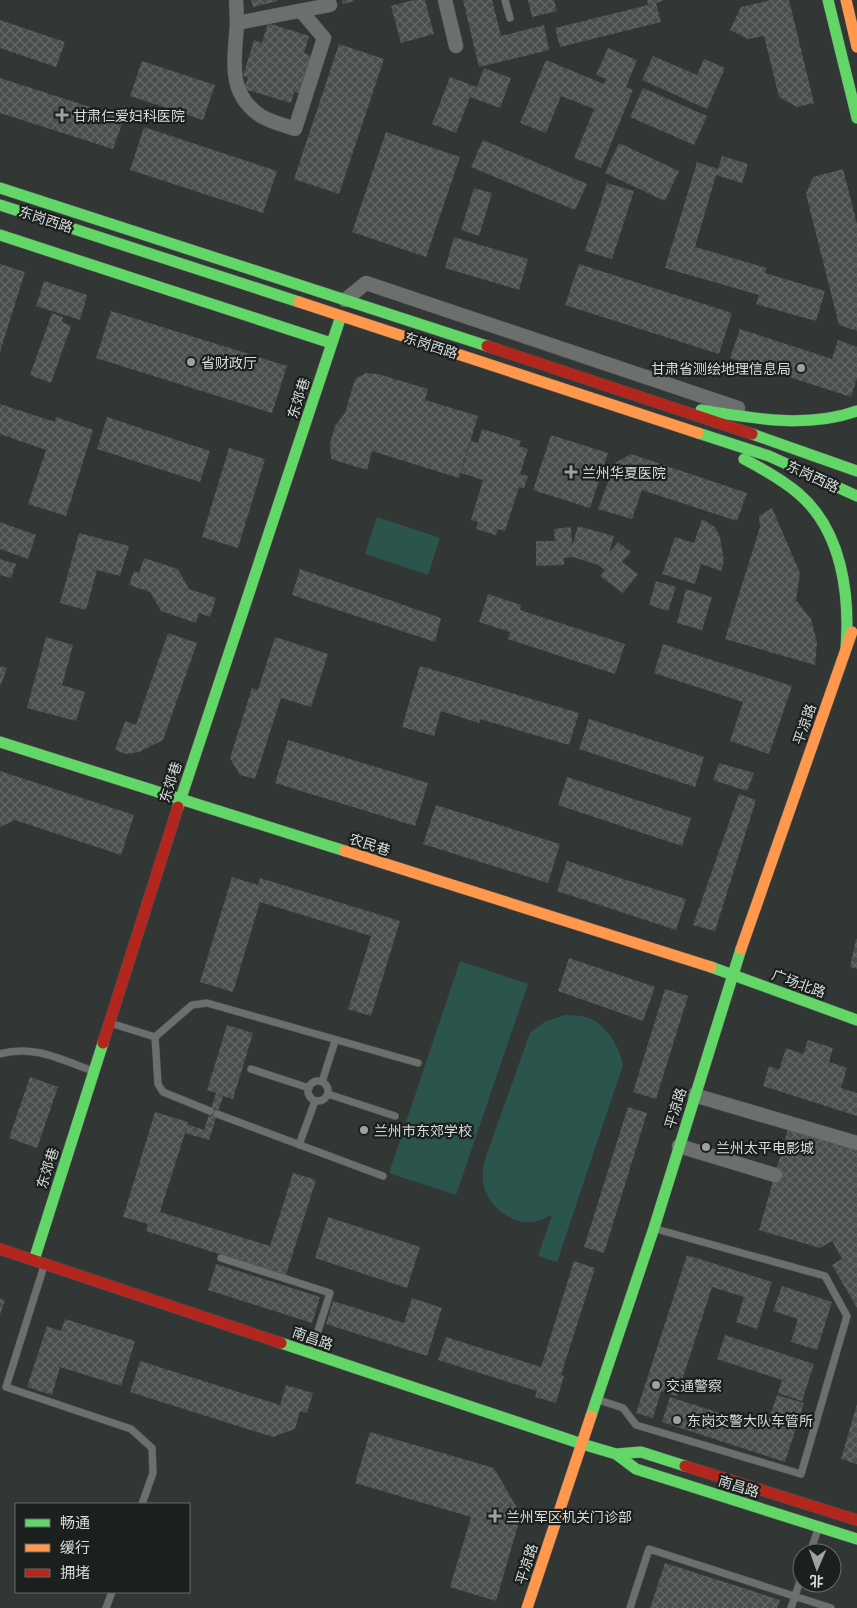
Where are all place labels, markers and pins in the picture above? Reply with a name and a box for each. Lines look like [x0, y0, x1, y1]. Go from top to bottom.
place label: 甘肃仁爱妇科医院 [73, 106, 185, 125]
marker: 甘肃仁爱妇科医院 [55, 108, 69, 122]
place label: 省财政厅 [201, 353, 257, 372]
marker: 省财政厅 [185, 356, 197, 368]
place label: 甘肃省测绘地理信息局 [651, 359, 791, 378]
marker: 甘肃省测绘地理信息局 [795, 362, 807, 374]
place label: 兰州华夏医院 [582, 463, 666, 482]
marker: 兰州华夏医院 [564, 465, 578, 479]
place label: 兰州市东郊学校 [374, 1121, 472, 1140]
marker: 兰州市东郊学校 [358, 1124, 370, 1136]
place label: 兰州太平电影城 [716, 1138, 814, 1157]
marker: 兰州太平电影城 [700, 1141, 712, 1153]
place label: 交通警察 [666, 1376, 722, 1395]
marker: 交通警察 [650, 1379, 662, 1391]
place label: 东岗交警大队车管所 [687, 1411, 813, 1430]
marker: 东岗交警大队车管所 [671, 1414, 683, 1426]
place label: 兰州军区机关门诊部 [506, 1507, 632, 1526]
marker: 兰州军区机关门诊部 [488, 1509, 502, 1523]

